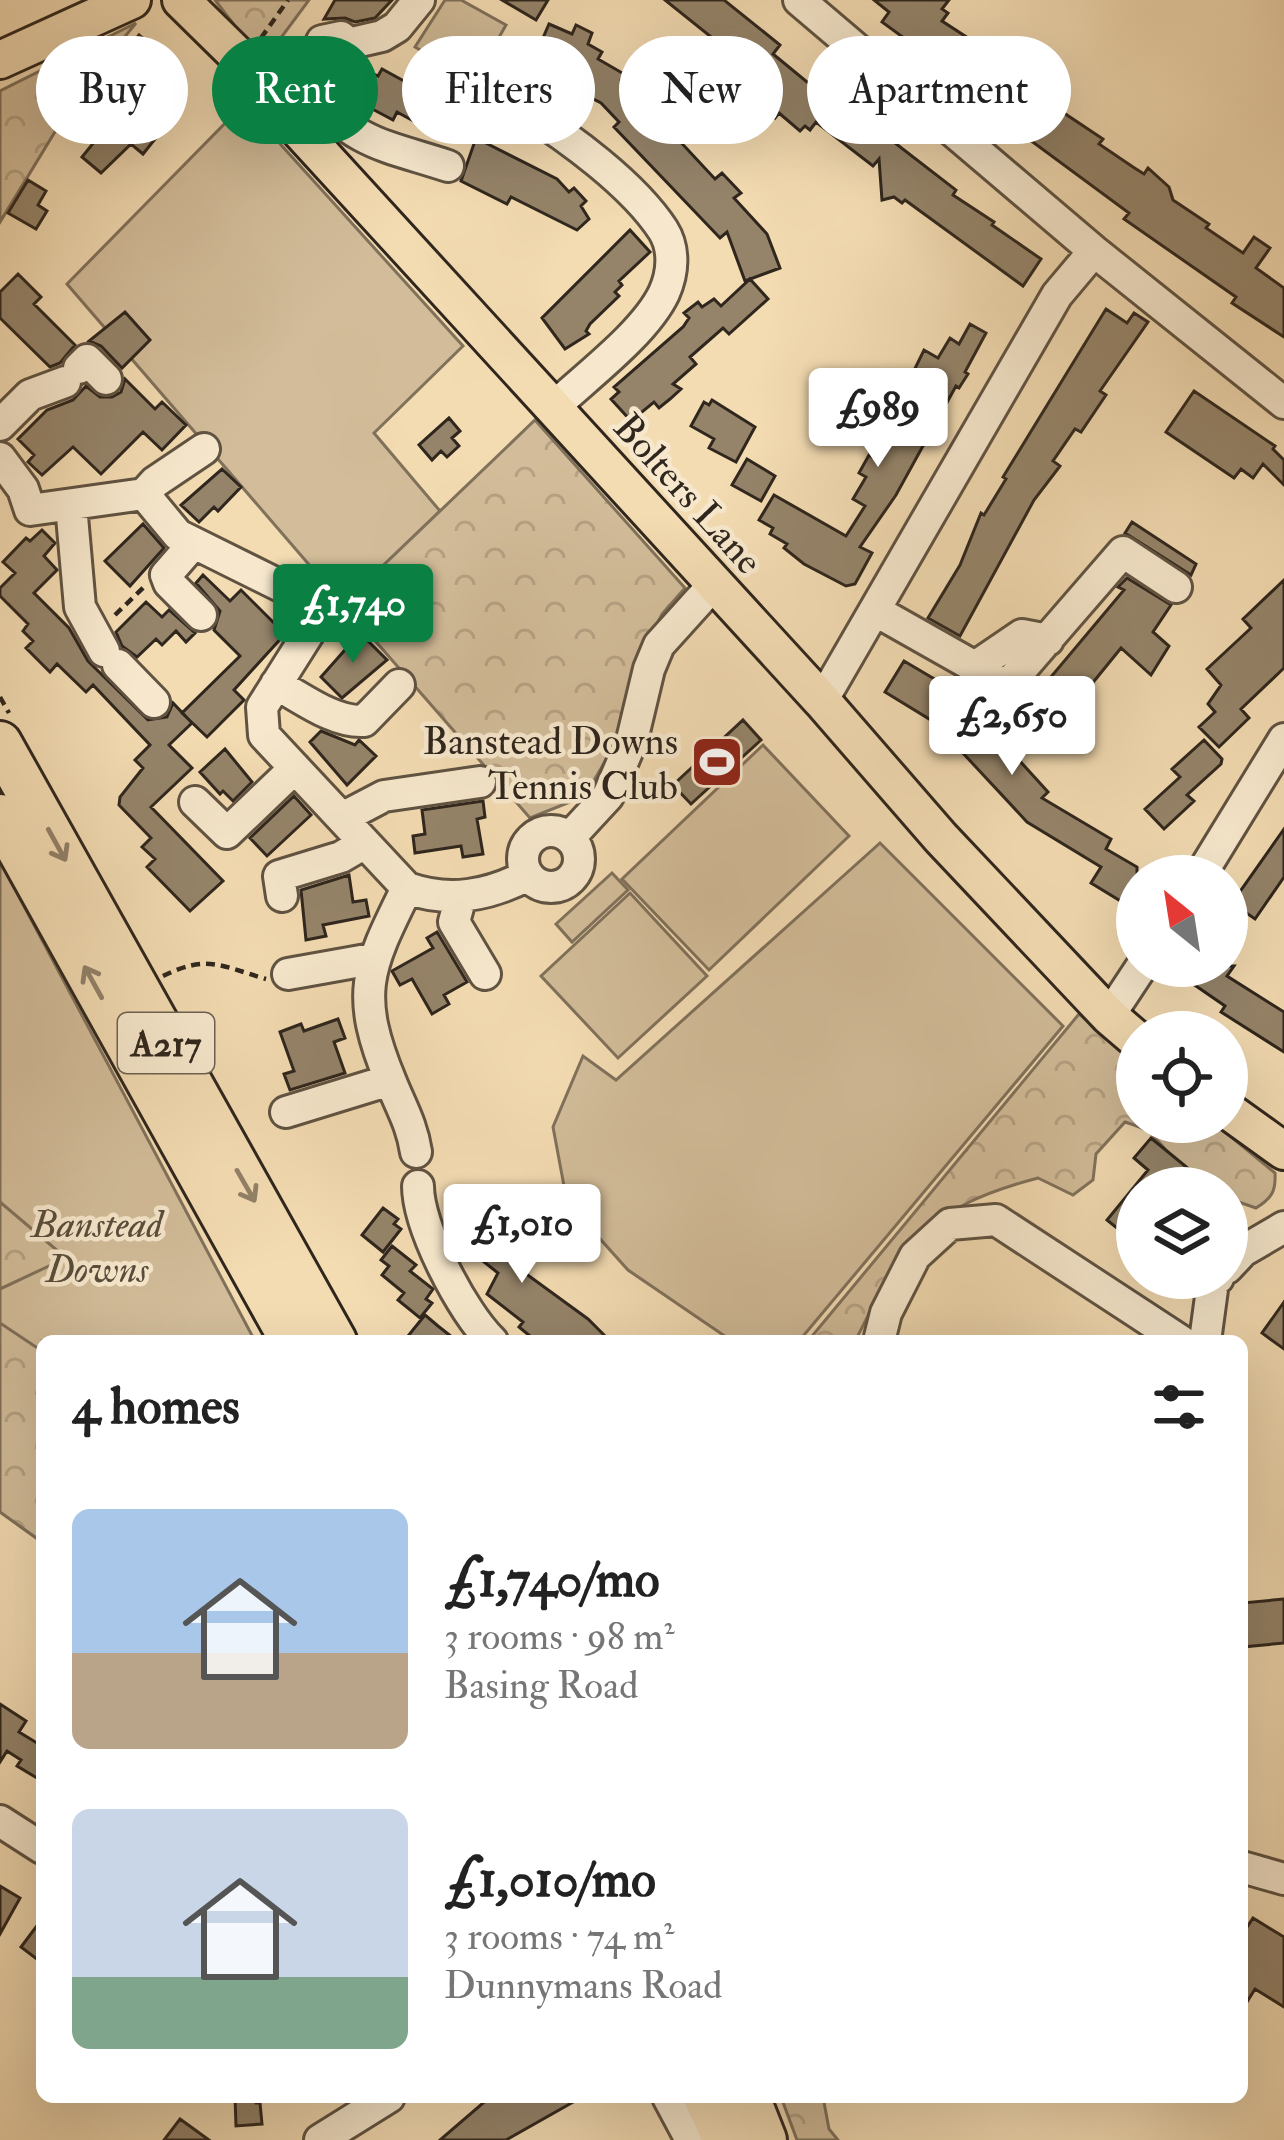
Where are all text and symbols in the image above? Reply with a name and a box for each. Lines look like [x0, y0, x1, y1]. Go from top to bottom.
chip: Buy [36, 36, 188, 144]
chip: Rent [212, 36, 378, 144]
chip: Filters [402, 36, 595, 144]
chip: New [619, 36, 783, 144]
chip: Apartment [807, 36, 1071, 144]
pin: £989 [807, 368, 949, 470]
text: £989 [836, 382, 920, 431]
street label: Bolters Lane [603, 403, 773, 585]
pin: £1,740 [255, 564, 451, 666]
text: £1,740 [300, 578, 406, 627]
pin: £2,650 [914, 676, 1110, 778]
text: £2,650 [956, 690, 1068, 739]
place label: Banstead Downs Tennis Club [423, 717, 678, 811]
sports icon: Banstead Downs Tennis Club [689, 734, 745, 790]
one-way arrow [46, 827, 69, 862]
north arrow [1116, 855, 1248, 987]
map controls [1116, 855, 1248, 1299]
one-way arrow [81, 965, 104, 1000]
button: locate [1116, 1011, 1248, 1143]
road number: A217 [118, 1013, 214, 1073]
button: layers [1116, 1167, 1248, 1299]
one-way arrow [235, 1168, 259, 1203]
pin: £1,010 [424, 1184, 620, 1286]
text: £1,010 [471, 1198, 573, 1247]
park label: Banstead Downs [29, 1200, 165, 1294]
icon: filters [1146, 1374, 1212, 1440]
text: 4 homes [72, 1375, 240, 1439]
text: £1,740/mo [444, 1548, 660, 1612]
icon: home [168, 1557, 312, 1701]
text: 3 rooms · 98 m² [444, 1612, 675, 1661]
text: Basing Road [444, 1661, 638, 1710]
text: £1,010/mo [444, 1848, 656, 1912]
icon: home [168, 1857, 312, 2001]
text: 3 rooms · 74 m² [444, 1912, 674, 1961]
text: Dunnymans Road [444, 1961, 722, 2010]

